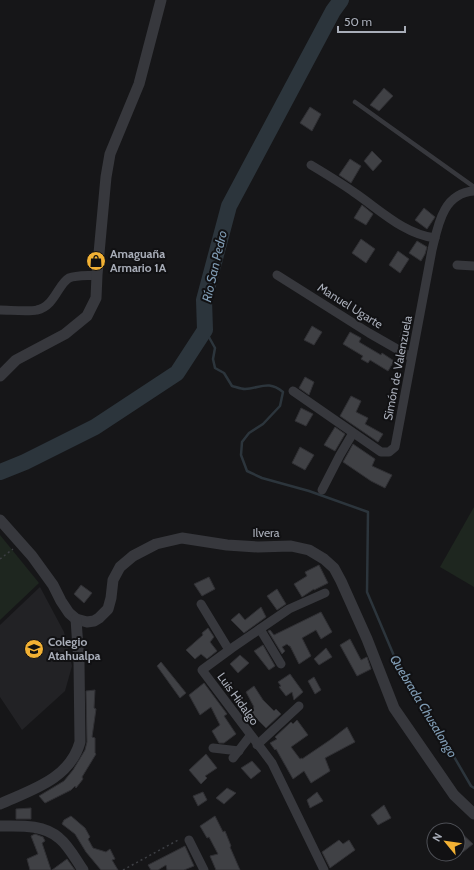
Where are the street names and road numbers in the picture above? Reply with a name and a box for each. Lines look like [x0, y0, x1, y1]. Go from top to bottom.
street label: Manuel Ugarte [315, 280, 386, 332]
street label: Simón de Valenzuela [380, 314, 415, 422]
street label: Ilvera [252, 525, 280, 540]
street label: Luis Hidalgo [214, 670, 263, 728]

